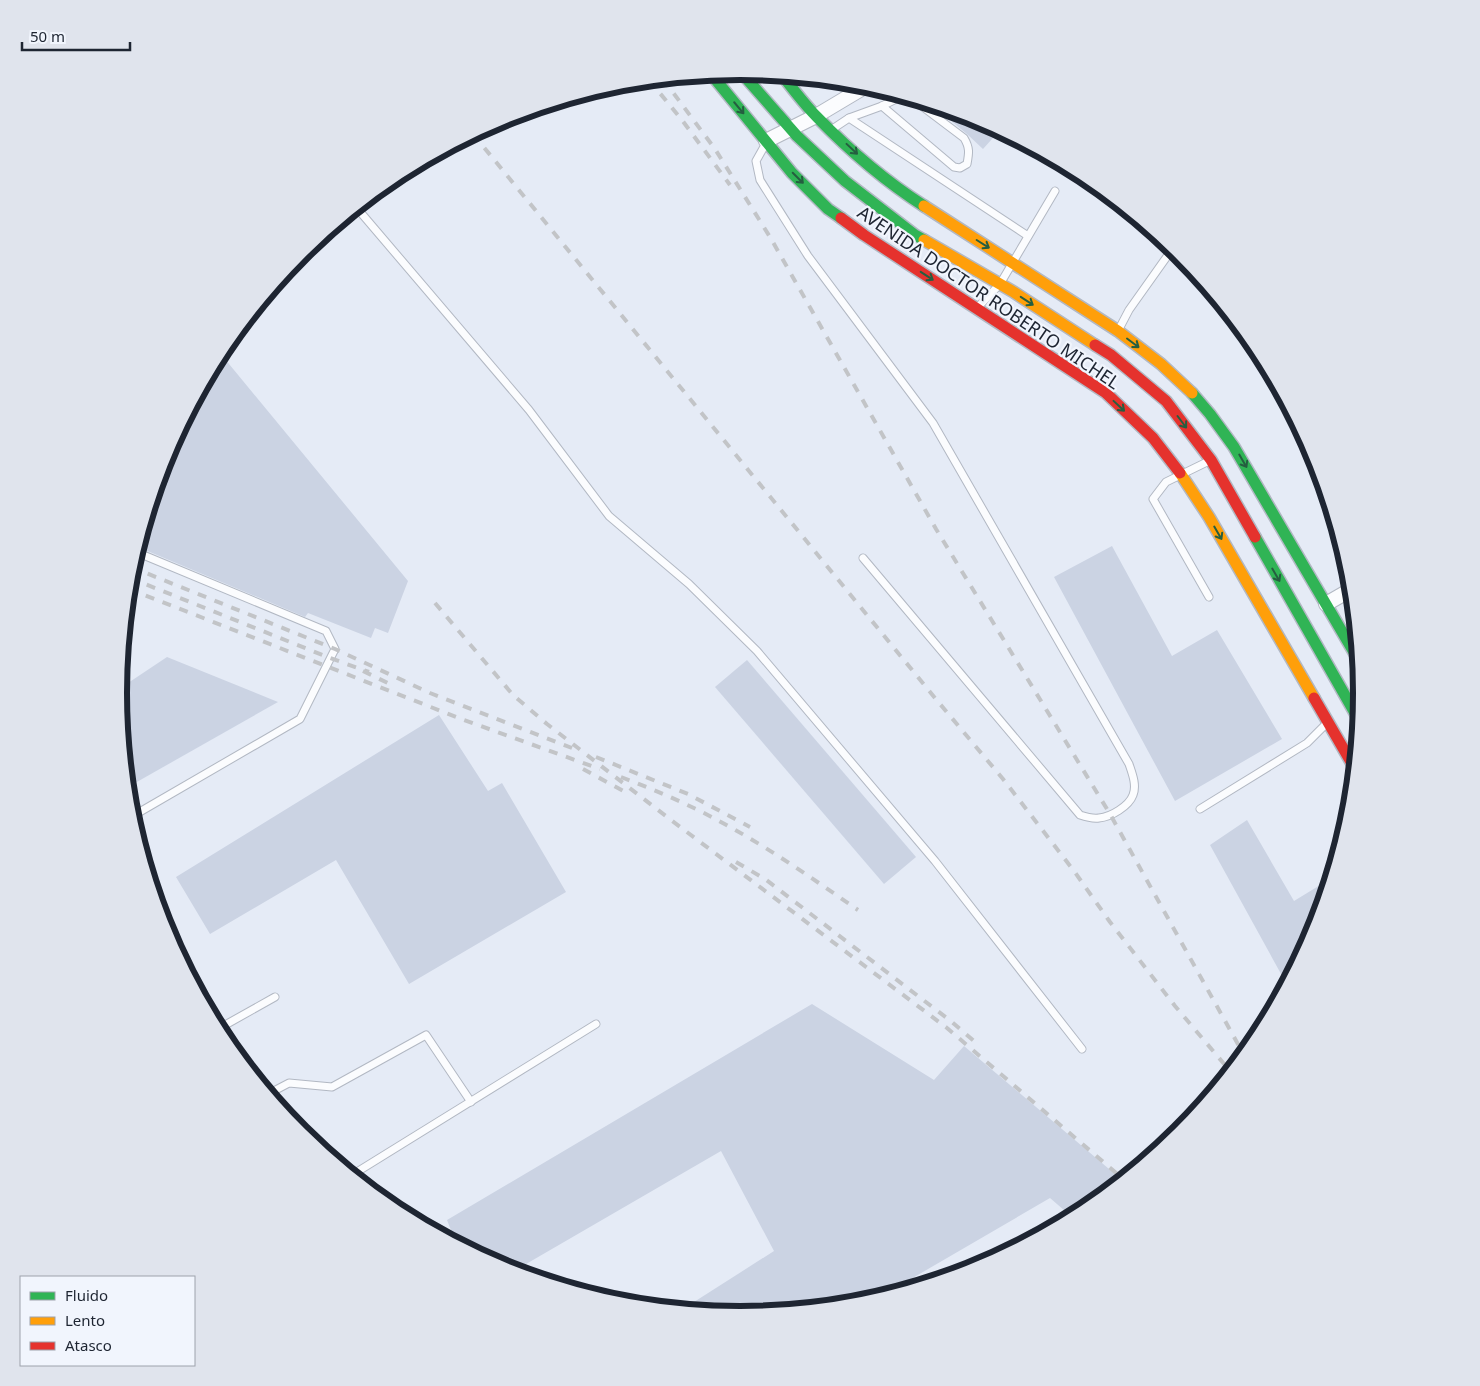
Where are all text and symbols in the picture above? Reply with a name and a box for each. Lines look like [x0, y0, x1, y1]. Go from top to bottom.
scale bar [22, 20, 130, 52]
text: 50 m [30, 26, 65, 46]
one-way arrow [733, 101, 744, 114]
one-way arrow [845, 143, 858, 155]
one-way arrow [792, 172, 804, 185]
street label: AVENIDA DOCTOR ROBERTO MICHEL [853, 200, 1125, 394]
one-way arrow [976, 239, 990, 250]
one-way arrow [919, 271, 933, 281]
one-way arrow [1020, 296, 1034, 306]
one-way arrow [1127, 337, 1140, 348]
one-way arrow [1113, 400, 1126, 412]
one-way arrow [1176, 415, 1187, 428]
one-way arrow [1238, 454, 1248, 469]
one-way arrow [1214, 526, 1224, 540]
one-way arrow [1271, 567, 1281, 582]
legend [20, 1276, 195, 1366]
text: Fluido [65, 1285, 108, 1305]
text: Lento [65, 1310, 105, 1330]
text: Atasco [65, 1335, 112, 1355]

